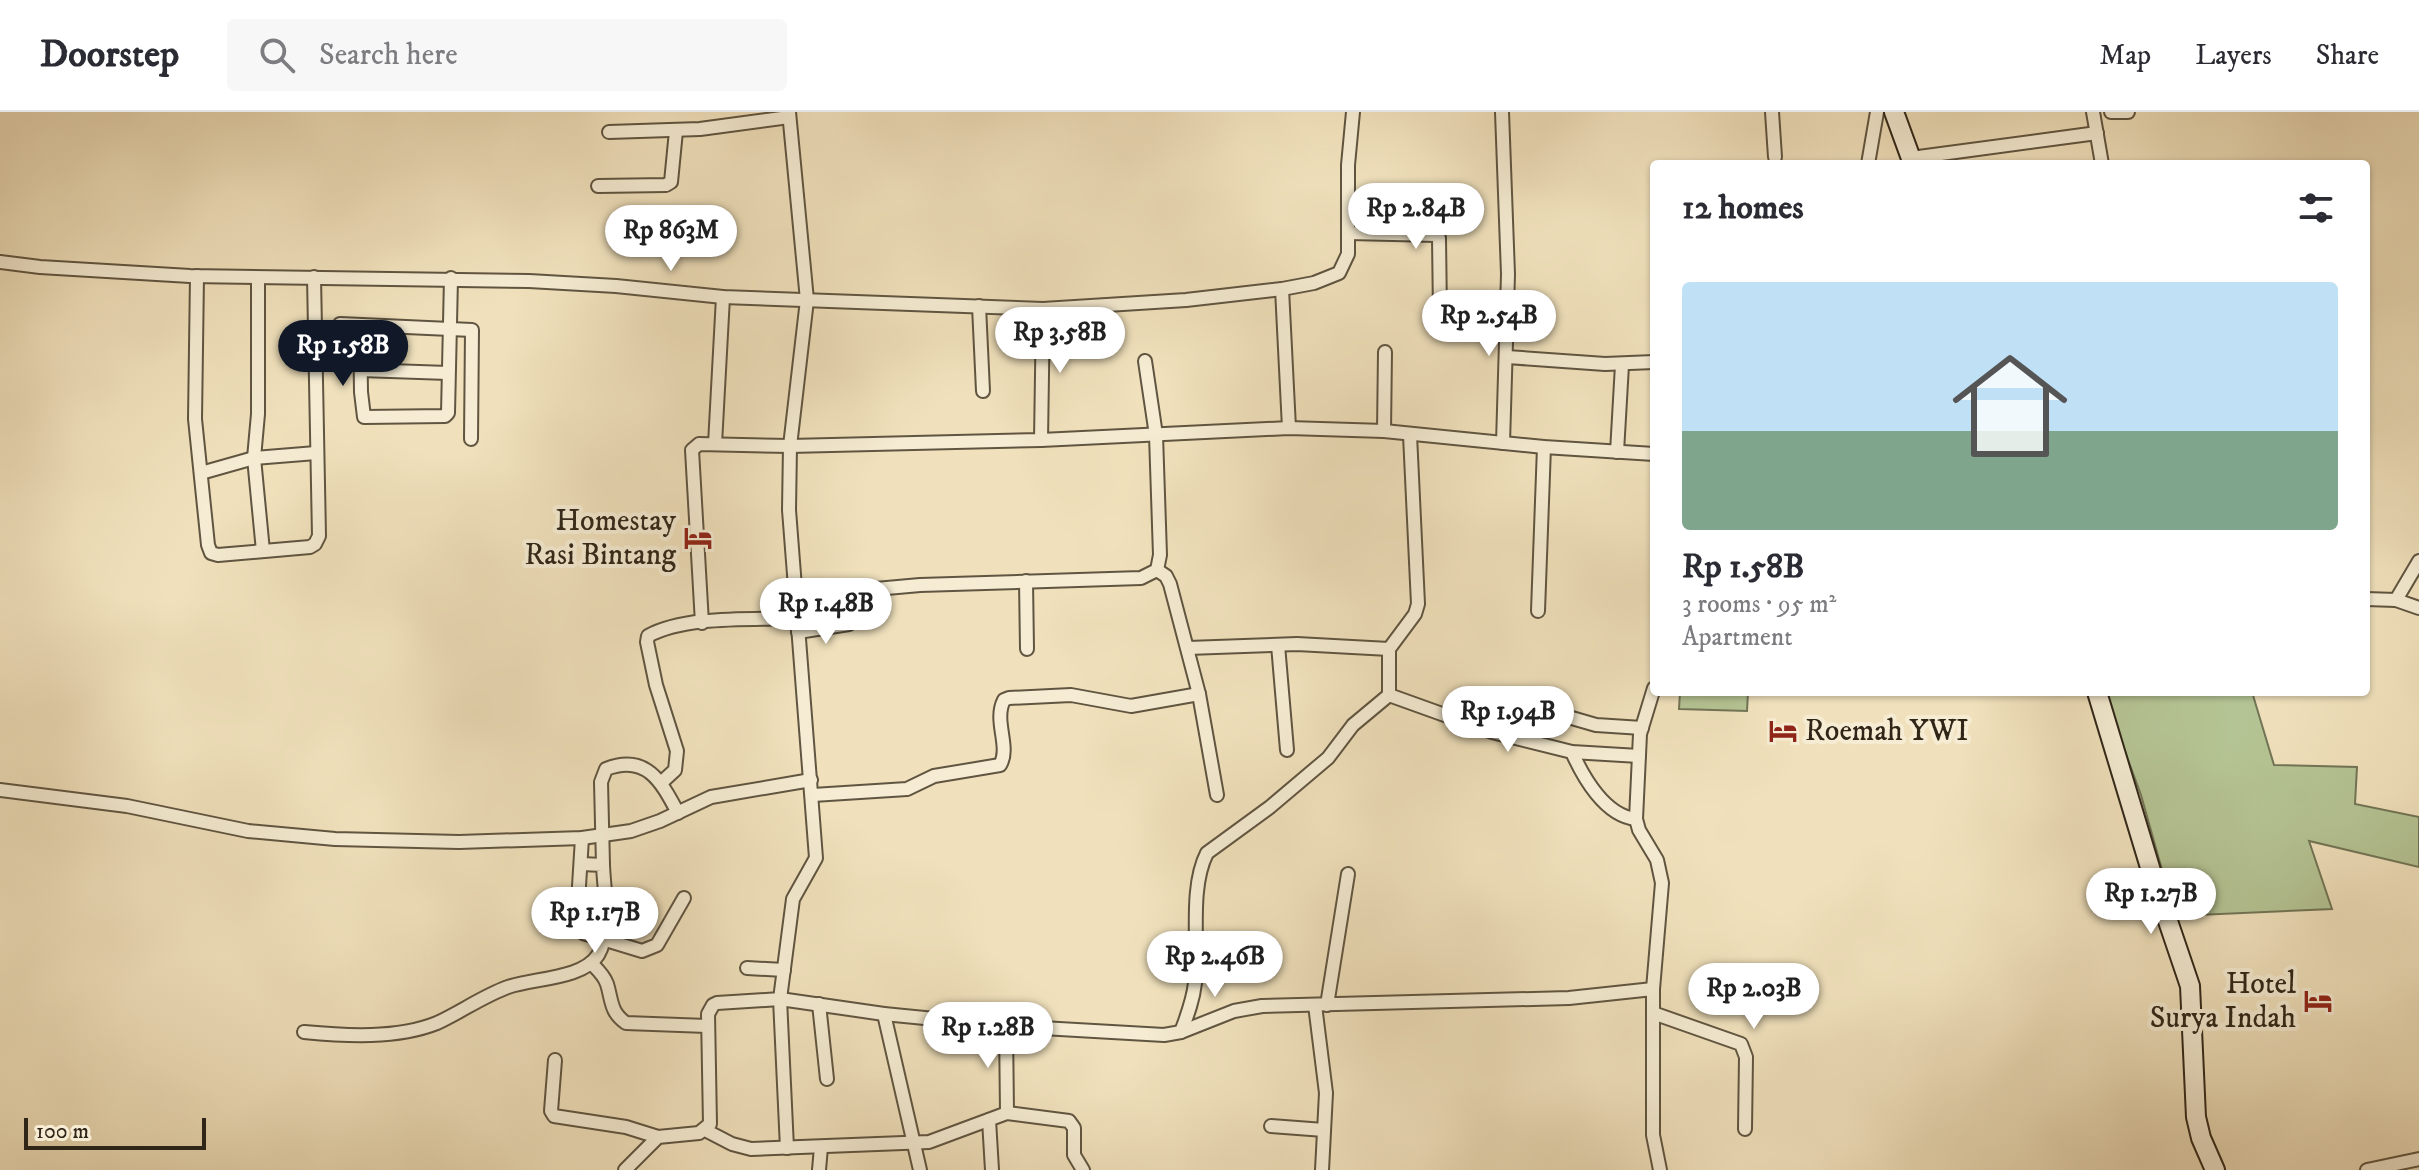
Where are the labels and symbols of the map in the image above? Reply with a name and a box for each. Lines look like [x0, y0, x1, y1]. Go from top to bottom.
pin: Rp 2.84B [1333, 183, 1499, 251]
pin: Rp 863M [597, 205, 745, 273]
pin: Rp 2.54B [1406, 290, 1572, 358]
pin: Rp 3.58B [977, 307, 1143, 375]
pin: Rp 1.58B [260, 320, 426, 388]
place label: Homestay Rasi Bintang [524, 503, 677, 574]
hotel icon: Homestay Rasi Bintang [683, 523, 713, 553]
pin: Rp 1.48B [743, 578, 909, 646]
pin: Rp 1.94B [1425, 686, 1591, 754]
place label: Roemah YWI [1805, 713, 1969, 750]
hotel icon: Roemah YWI [1768, 716, 1798, 746]
pin: Rp 1.27B [2068, 868, 2234, 936]
pin: Rp 1.17B [512, 887, 678, 955]
pin: Rp 2.46B [1132, 931, 1298, 999]
pin: Rp 2.03B [1671, 963, 1837, 1031]
place label: Hotel Surya Indah [2150, 966, 2296, 1037]
hotel icon: Hotel Surya Indah [2303, 986, 2333, 1016]
pin: Rp 1.28B [905, 1002, 1071, 1070]
scale bar [24, 1114, 206, 1150]

